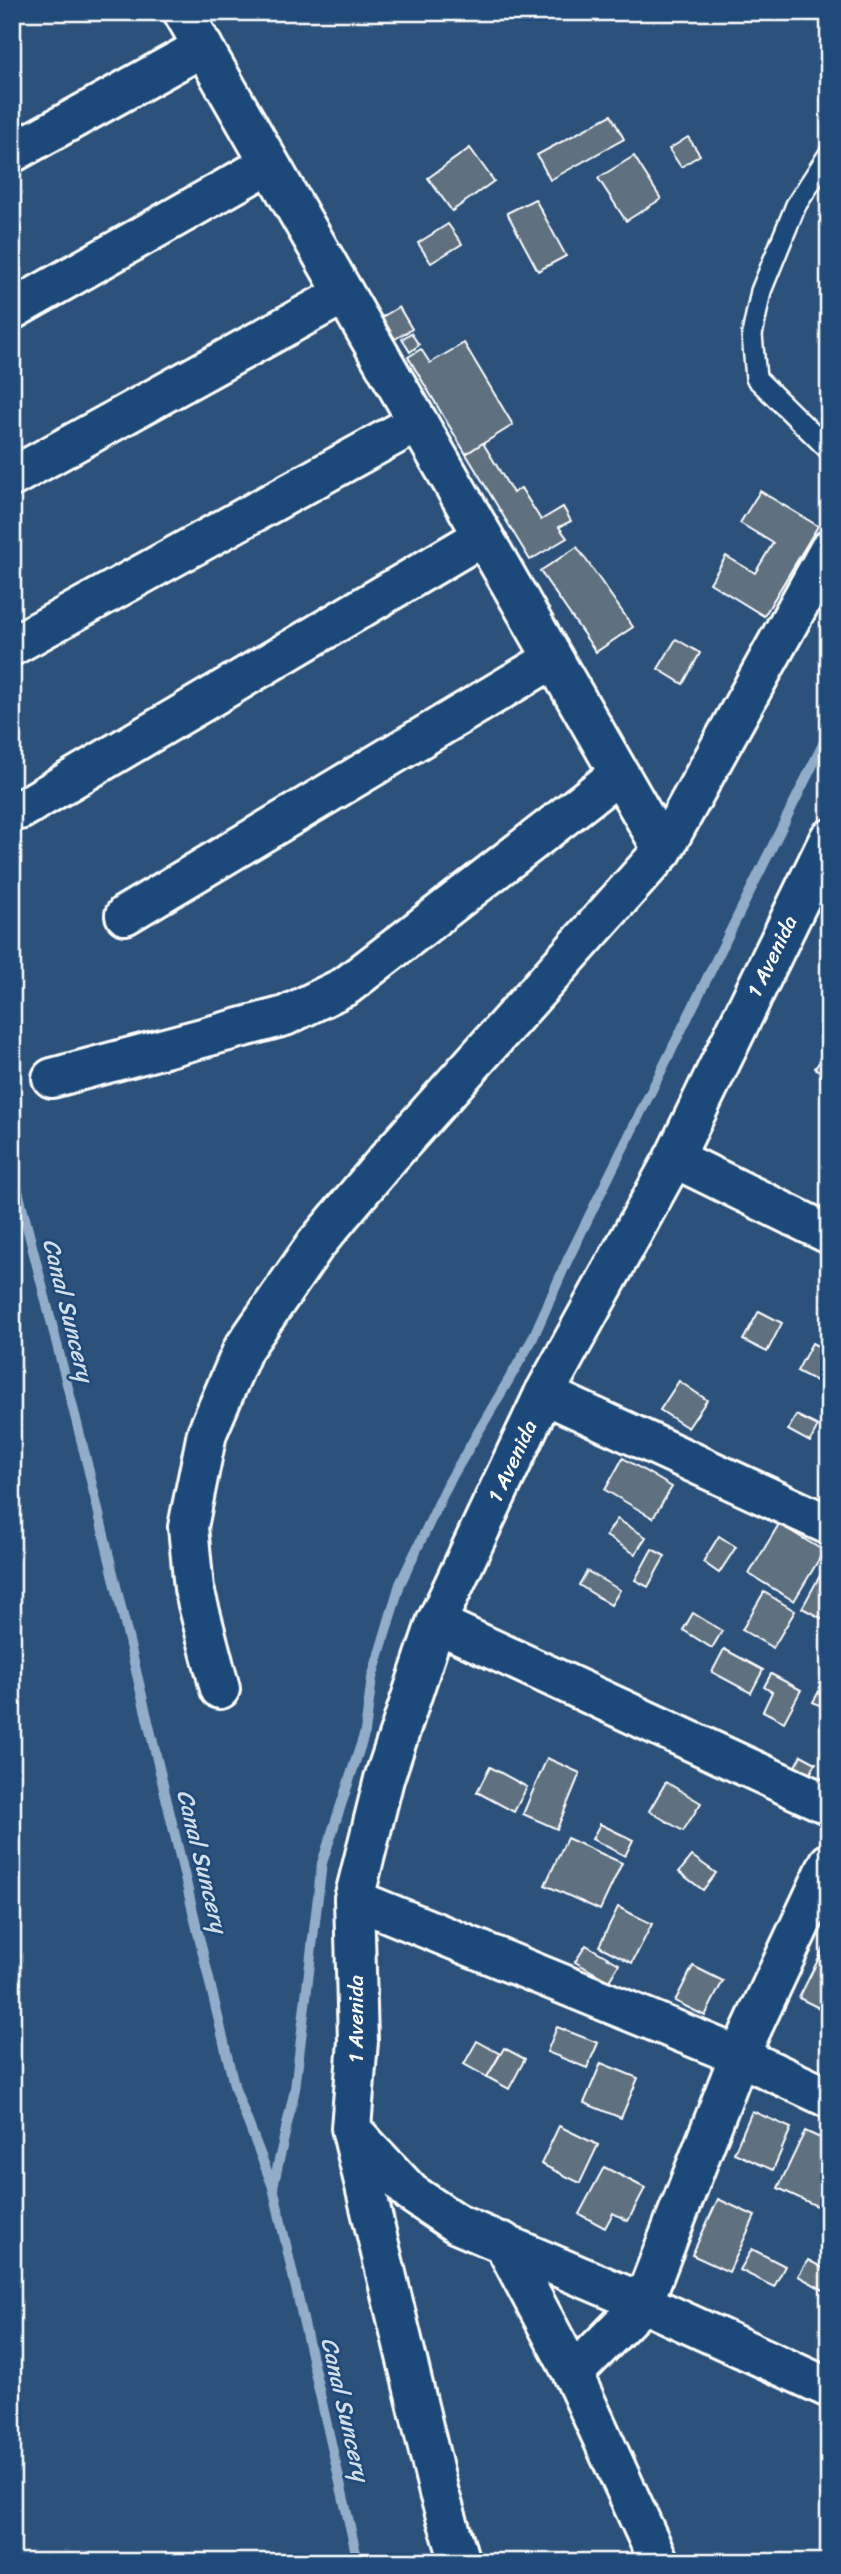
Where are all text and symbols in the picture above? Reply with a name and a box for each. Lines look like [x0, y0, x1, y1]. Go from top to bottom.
street label: 1 Avenida [736, 908, 808, 1004]
water label: Canal Suncery [30, 1234, 106, 1389]
street label: 1 Avenida [476, 1413, 548, 1509]
water label: Canal Suncery [164, 1785, 240, 1940]
street label: 1 Avenida [337, 1975, 375, 2063]
water label: Canal Suncery [309, 2333, 382, 2488]

